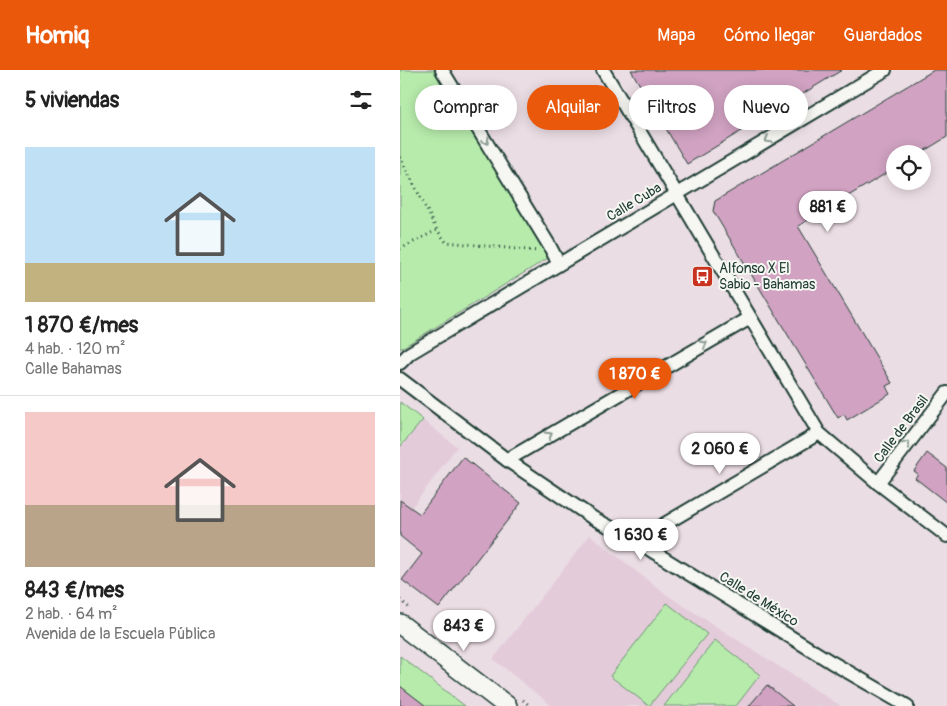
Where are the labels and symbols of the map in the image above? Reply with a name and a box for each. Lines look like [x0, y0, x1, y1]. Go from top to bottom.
one-way arrow [764, 133, 773, 143]
one-way arrow [479, 136, 489, 145]
street label: Calle Cuba [604, 179, 664, 225]
pin: 881 € [793, 190, 863, 233]
place label: Alfonso X El Sabio - Bahamas [719, 260, 816, 293]
bus stop icon: Alfonso X El Sabio - Bahamas [691, 264, 715, 288]
one-way arrow [699, 341, 708, 351]
pin: 1 870 € [589, 358, 681, 400]
street label: Calle de Brasil [870, 392, 932, 466]
one-way arrow [543, 431, 552, 441]
pin: 2 060 € [674, 432, 766, 475]
one-way arrow [902, 441, 911, 450]
pin: 1 630 € [595, 518, 687, 561]
street label: Calle de México [716, 568, 802, 630]
pin: 843 € [429, 610, 499, 652]

